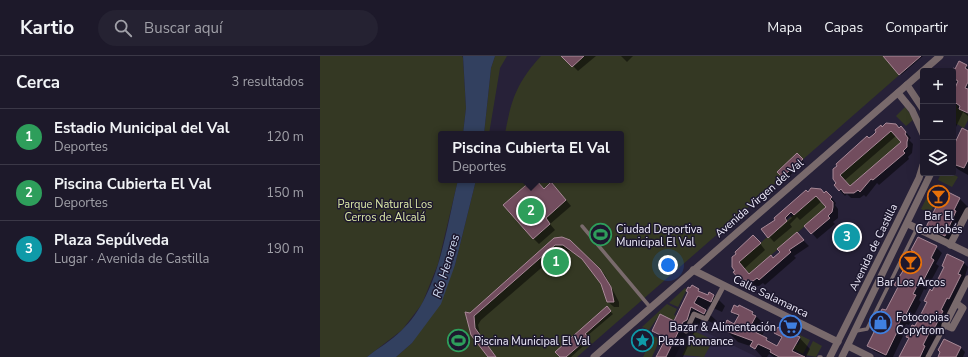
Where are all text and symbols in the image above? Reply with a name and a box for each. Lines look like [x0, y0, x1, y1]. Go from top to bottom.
search box [98, 10, 378, 46]
text: Kartio [20, 15, 74, 41]
icon: search [112, 17, 134, 39]
text: Buscar aquí [144, 18, 223, 38]
text: Mapa [767, 18, 802, 37]
text: Capas [824, 18, 863, 37]
text: Compartir [885, 18, 948, 37]
map controls [920, 68, 956, 176]
button: + [920, 68, 956, 104]
text: Cerca [16, 71, 60, 94]
text: 3 resultados [232, 73, 304, 91]
button: − [920, 104, 956, 140]
text: Estadio Municipal del Val [54, 118, 230, 138]
text: 1 [25, 128, 33, 146]
text: 120 m [266, 128, 304, 146]
popup [438, 131, 624, 183]
text: Deportes [54, 138, 108, 156]
text: Piscina Cubierta El Val [452, 138, 610, 158]
button: layers [920, 140, 956, 176]
street label: Avenida Virgen del Val [712, 155, 807, 241]
text: Deportes [452, 158, 506, 176]
text: Piscina Cubierta El Val [54, 174, 211, 194]
bar icon: Bar El Cordobés [926, 183, 952, 209]
text: 2 [25, 184, 33, 202]
text: 150 m [266, 184, 304, 202]
text: Deportes [54, 194, 108, 212]
pin: 2 [518, 196, 544, 226]
park label: Parque Natural Los Cerros de Alcalá [338, 197, 432, 225]
street label: Avenida de Castilla [846, 201, 901, 293]
place label: Bar El Cordobés [915, 209, 963, 237]
sports icon: Ciudad Deportiva Municipal El Val [588, 222, 614, 248]
place label: Ciudad Deportiva Municipal El Val [616, 222, 702, 250]
pin: 3 [834, 222, 860, 252]
text: Plaza Sepúlveda [54, 230, 169, 250]
water label: Río Henares [429, 232, 463, 300]
text: 3 [25, 240, 33, 258]
text: 190 m [266, 240, 304, 258]
pin: 1 [543, 247, 569, 277]
bar icon: Bar Los Arcos [898, 249, 924, 275]
text: Lugar · Avenida de Castilla [54, 250, 210, 268]
your location [658, 255, 678, 275]
street label: Calle Salamanca [731, 272, 811, 321]
place label: Bar Los Arcos [877, 275, 945, 290]
shop icon: Fotocopias Copytrom [868, 310, 894, 336]
place label: Fotocopias Copytrom [896, 310, 949, 338]
supermarket icon: Bazar & Alimentación [778, 314, 804, 340]
place label: Bazar & Alimentación [670, 320, 776, 335]
sports icon: Piscina Municipal El Val [445, 328, 471, 354]
place icon: Plaza Romance [629, 328, 655, 354]
place label: Piscina Municipal El Val [474, 334, 591, 349]
place label: Plaza Romance [658, 334, 734, 349]

